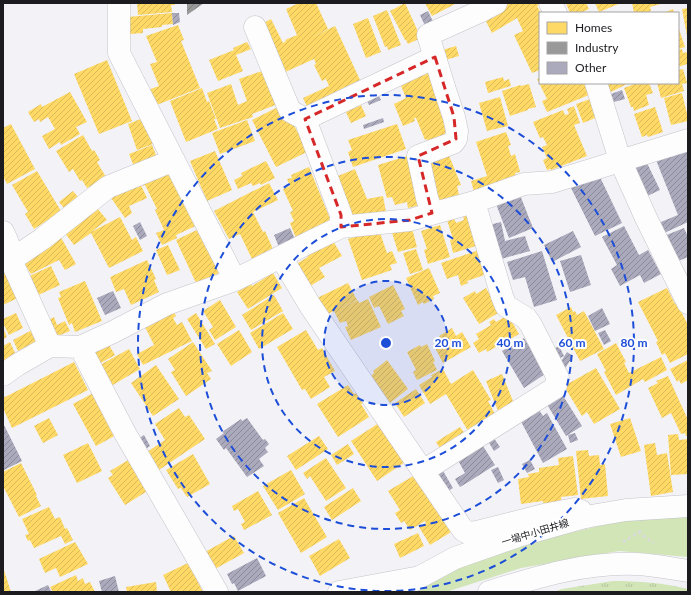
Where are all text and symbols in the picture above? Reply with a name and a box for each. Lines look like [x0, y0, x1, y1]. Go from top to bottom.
legend [539, 12, 679, 84]
text: Homes [575, 20, 612, 35]
text: Industry [575, 40, 619, 55]
text: Other [575, 60, 607, 75]
text: 20 m [435, 335, 461, 350]
text: 40 m [497, 335, 523, 350]
text: 60 m [559, 335, 585, 350]
text: 80 m [621, 335, 647, 350]
centre of rings [379, 336, 393, 350]
street label: 一場中小田井線 [500, 516, 570, 548]

